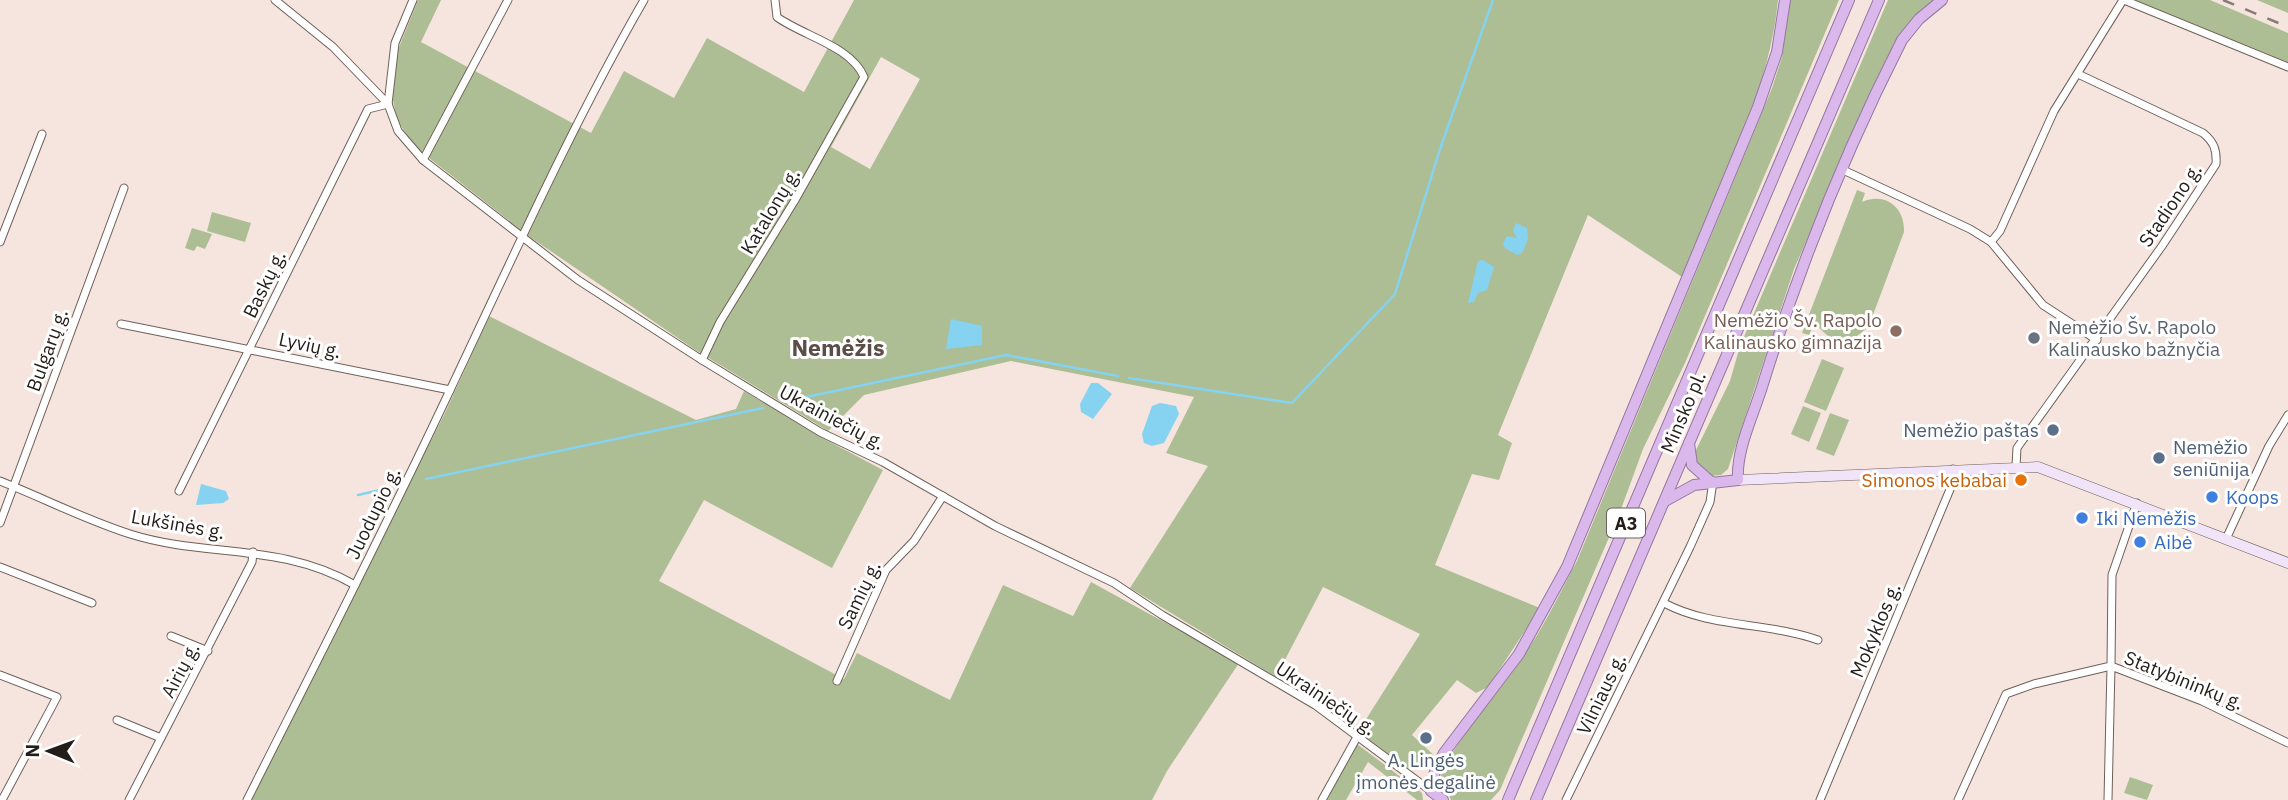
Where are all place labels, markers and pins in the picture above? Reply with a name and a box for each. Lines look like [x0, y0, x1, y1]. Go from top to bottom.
place label: Nemėžio Šv. Rapolo Kalinausko gimnazija [1704, 308, 1882, 354]
place label: Nemėžio Šv. Rapolo Kalinausko bažnyčia [2048, 315, 2220, 361]
marker: Nemėžio Šv. Rapolo Kalinausko gimnazija [1888, 323, 1904, 339]
marker: Nemėžio Šv. Rapolo Kalinausko bažnyčia [2026, 330, 2042, 346]
place label: Nemėžio paštas [1903, 418, 2039, 442]
marker: Nemėžio paštas [2045, 422, 2061, 438]
place label: Nemėžio seniūnija [2173, 435, 2249, 481]
marker: Nemėžio seniūnija [2151, 450, 2167, 466]
place label: Simonos kebabai [1862, 468, 2007, 492]
marker: Simonos kebabai [2013, 472, 2029, 488]
place label: Koops [2226, 485, 2279, 509]
marker: Koops [2204, 489, 2220, 505]
place label: Iki Nemėžis [2096, 506, 2196, 530]
marker: Iki Nemėžis [2074, 510, 2090, 526]
place label: Aibė [2154, 530, 2192, 554]
marker: Aibė [2132, 534, 2148, 550]
marker: A. Lingės įmonės degalinė [1418, 730, 1434, 746]
place label: A. Lingės įmonės degalinė [1356, 748, 1496, 794]

